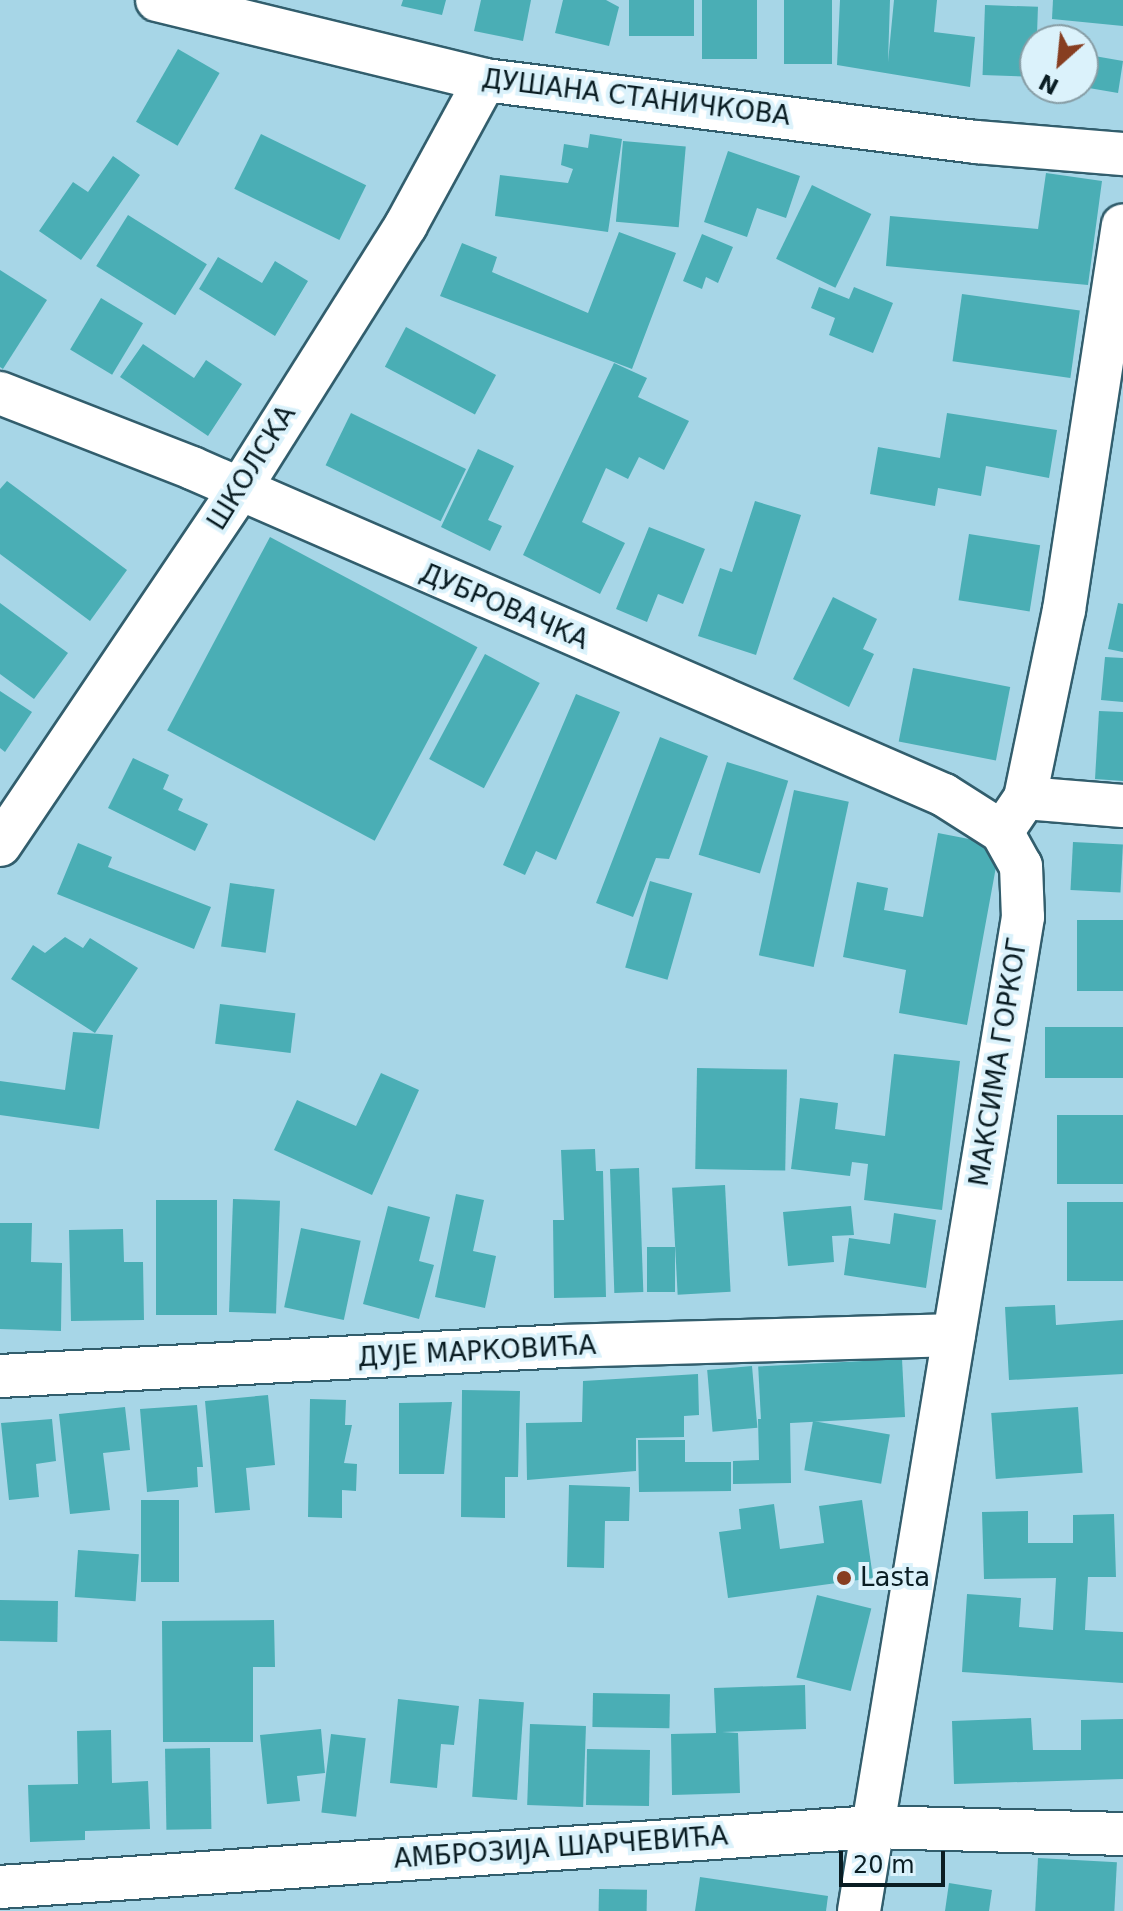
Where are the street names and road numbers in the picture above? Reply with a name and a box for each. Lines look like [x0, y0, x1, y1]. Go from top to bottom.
street label: ДУШАНА СТАНИЧКОВА [480, 64, 792, 132]
street label: ШКОЛСКА [201, 400, 303, 536]
street label: ДУБРОВАЧКА [415, 558, 593, 656]
street label: МАКСИМА ГОРКОГ [964, 935, 1034, 1189]
street label: ДУЈЕ МАРКОВИЋА [357, 1330, 597, 1374]
street label: АМБРОЗИЈА ШАРЧЕВИЋА [393, 1821, 729, 1875]

